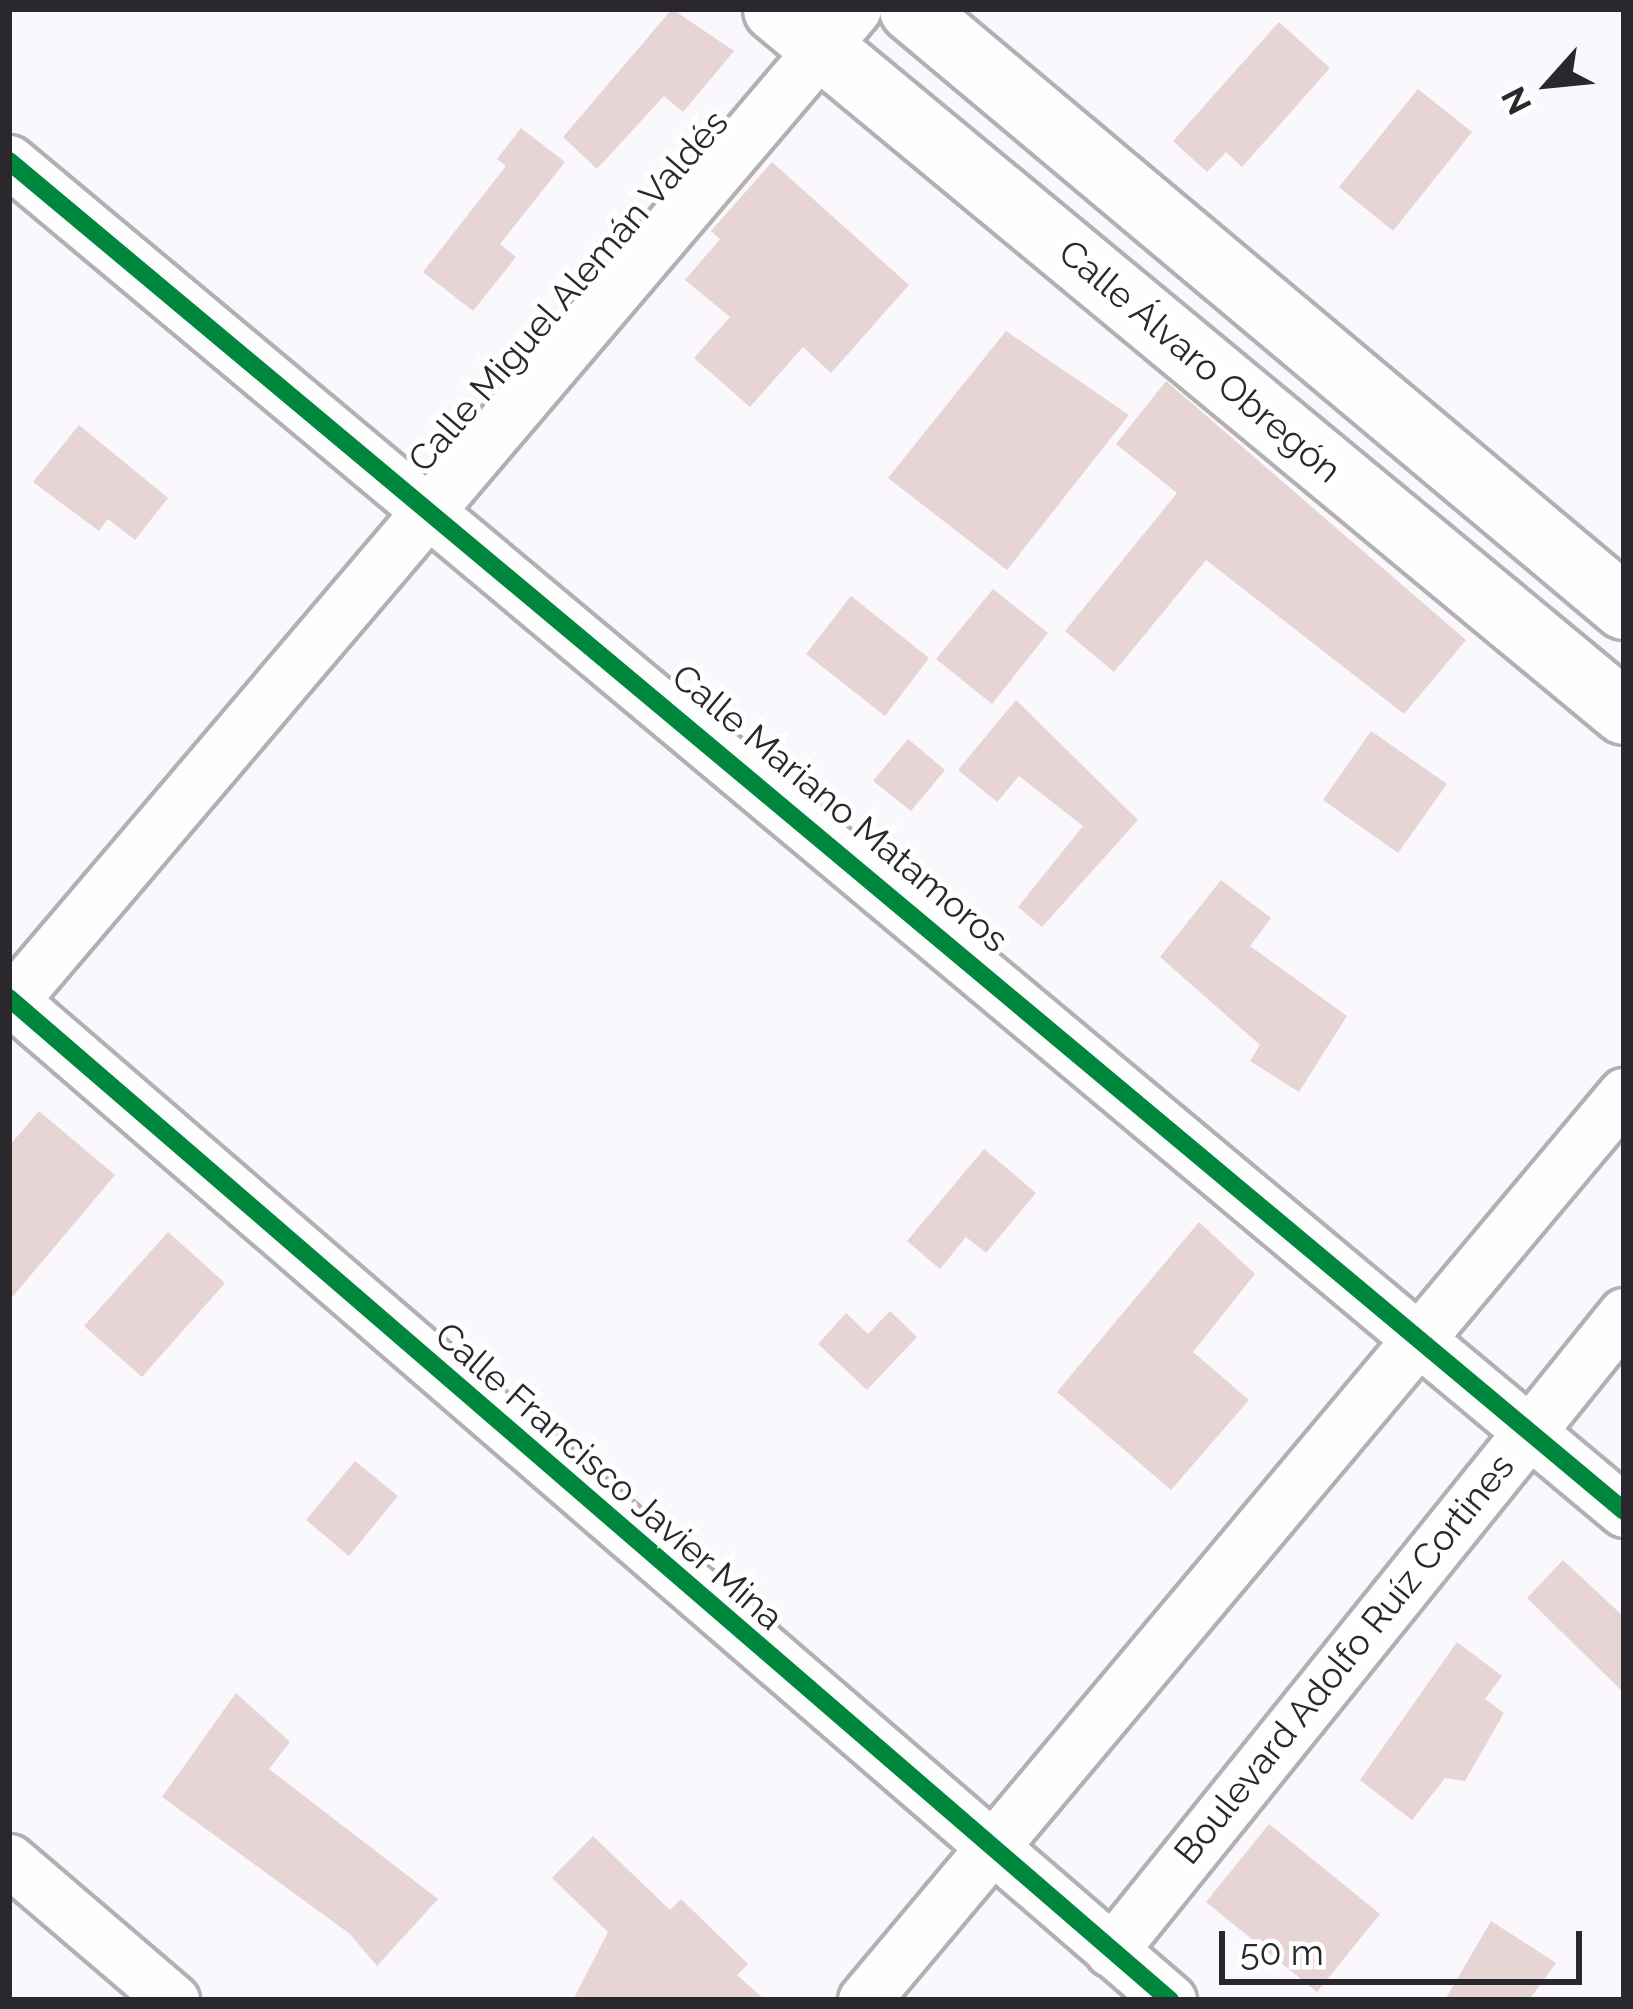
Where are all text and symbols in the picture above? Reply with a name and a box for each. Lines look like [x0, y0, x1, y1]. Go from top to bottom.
north arrow [1489, 24, 1609, 144]
text: N [1493, 80, 1540, 121]
street label: Calle Miguel Alemán Valdés [398, 100, 738, 482]
street label: Calle Álvaro Obregón [1050, 230, 1350, 492]
street label: Calle Mariano Matamoros [663, 655, 1017, 961]
street label: Calle Francisco Javier Mina [426, 1313, 792, 1639]
street label: Boulevard Adolfo Ruíz Cortines [1165, 1445, 1523, 1873]
scale bar [1225, 1907, 1588, 1981]
text: 50 m [1240, 1931, 1324, 1973]

